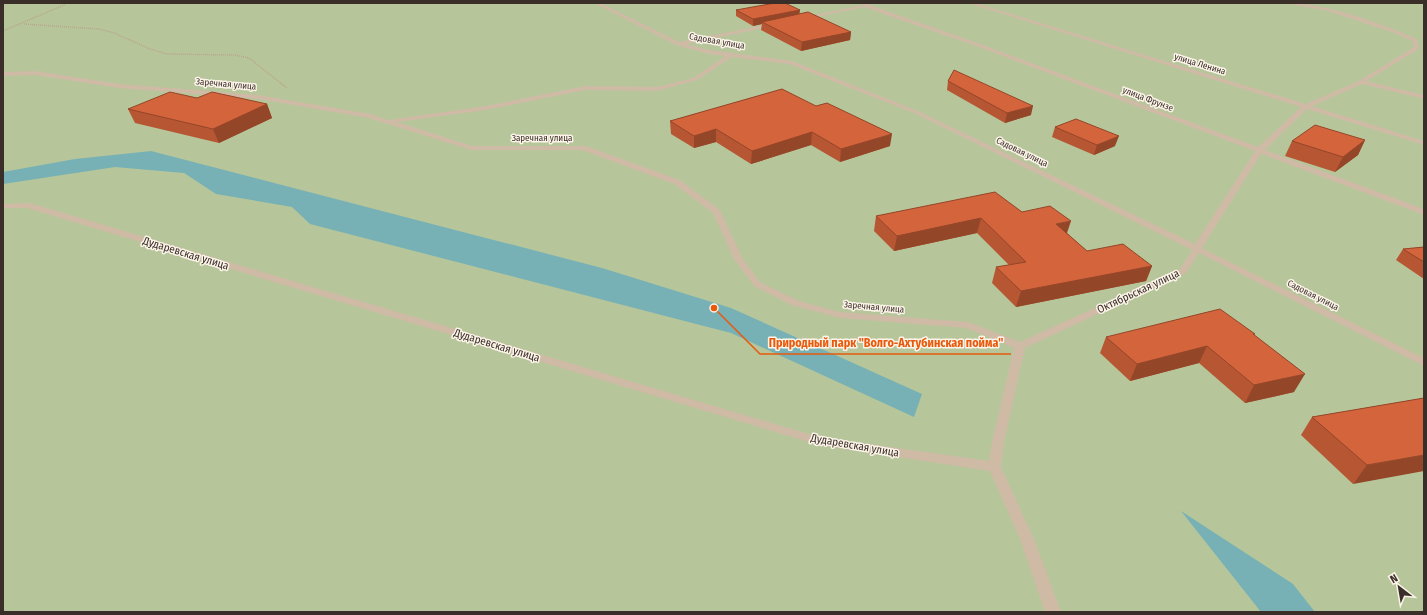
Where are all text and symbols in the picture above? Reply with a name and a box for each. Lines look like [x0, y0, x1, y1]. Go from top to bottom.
street label: Садовая улица [688, 31, 746, 51]
street label: улица Ленина [1173, 51, 1227, 77]
street label: Заречная улица [195, 76, 257, 92]
street label: улица Фрунзе [1121, 85, 1175, 113]
street label: Заречная улица [512, 133, 573, 143]
street label: Садовая улица [995, 135, 1050, 169]
street label: Дударевская улица [140, 234, 230, 273]
street label: Октябрьская улица [1095, 267, 1181, 316]
street label: Садовая улица [1286, 278, 1341, 312]
street label: Заречная улица [843, 299, 905, 315]
street label: Дударевская улица [451, 326, 541, 365]
callout: Природный парк "Волго-Ахтубинская пойма" [760, 330, 1011, 354]
text: Природный парк "Волго-Ахтубинская пойма" [769, 336, 1003, 350]
street label: Дударевская улица [809, 431, 900, 460]
north arrow [1379, 567, 1419, 607]
text: N [1388, 572, 1400, 586]

